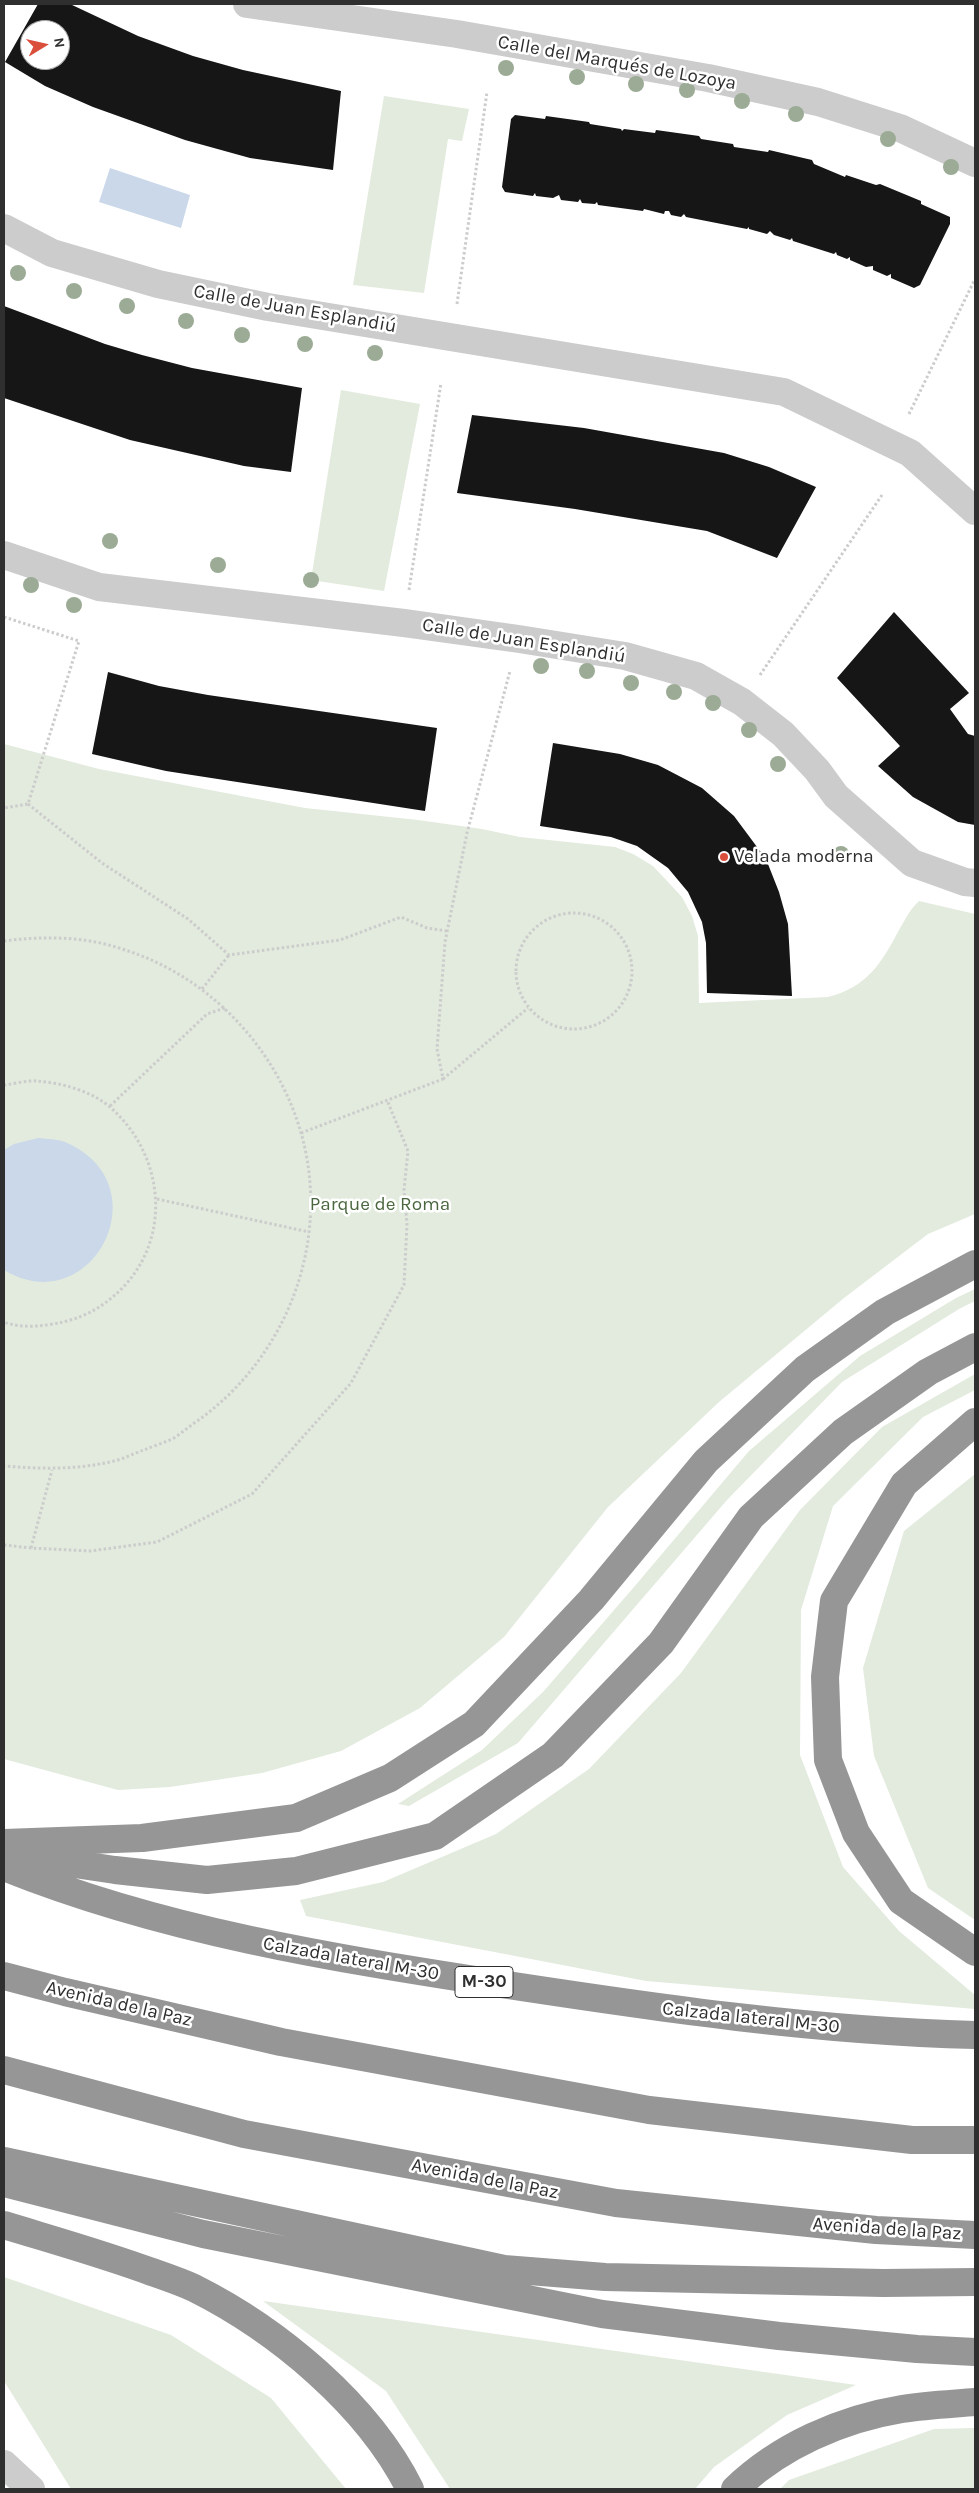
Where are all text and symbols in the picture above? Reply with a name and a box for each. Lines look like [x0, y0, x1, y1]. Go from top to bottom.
north arrow [20, 20, 70, 70]
street label: Calle del Marqués de Lozoya [496, 31, 738, 95]
text: N [50, 36, 69, 49]
street label: Calle de Juan Esplandiú [192, 280, 398, 338]
street label: Calle de Juan Esplandiú [421, 614, 627, 668]
place label: Velada moderna [734, 846, 874, 868]
marker: Velada moderna [718, 851, 730, 863]
park label: Parque de Roma [310, 1194, 450, 1216]
street label: Calzada lateral M-30 [261, 1932, 441, 1986]
road number: M-30 [455, 1966, 513, 1998]
street label: Avenida de la Paz [44, 1976, 194, 2032]
street label: Calzada lateral M-30 [661, 1997, 841, 2039]
street label: Avenida de la Paz [410, 2154, 560, 2204]
street label: Avenida de la Paz [812, 2212, 962, 2246]

